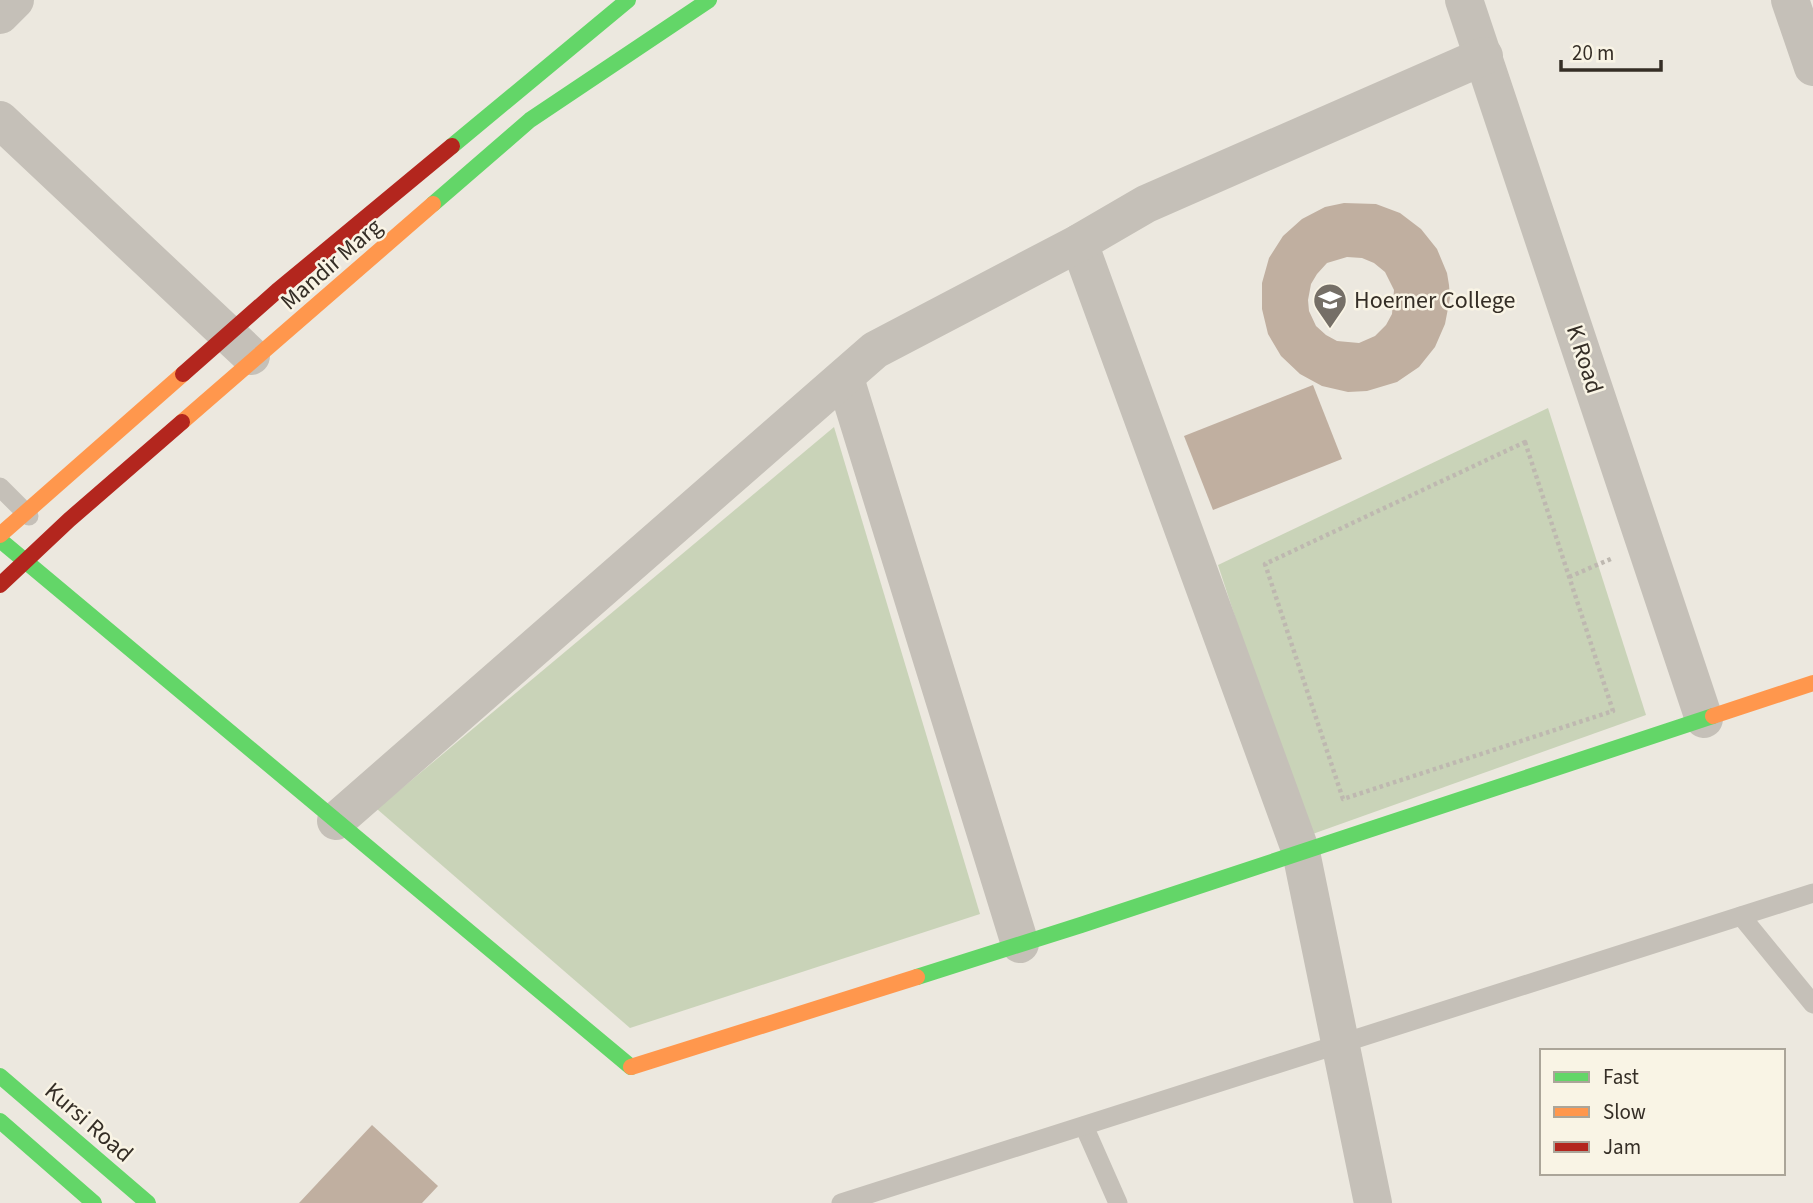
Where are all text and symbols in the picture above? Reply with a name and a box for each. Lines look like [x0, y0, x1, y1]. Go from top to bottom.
scale bar [1561, 28, 1661, 72]
text: 20 m [1572, 38, 1614, 68]
street label: Mandir Marg [273, 210, 390, 319]
school or university icon: Hoerner College [1311, 281, 1349, 330]
place label: Hoerner College [1354, 283, 1515, 318]
street label: K Road [1557, 320, 1612, 398]
legend [1540, 1049, 1785, 1175]
text: Fast [1603, 1062, 1639, 1092]
street label: Kursi Road [37, 1074, 141, 1171]
text: Slow [1603, 1097, 1646, 1127]
text: Jam [1603, 1132, 1641, 1162]

